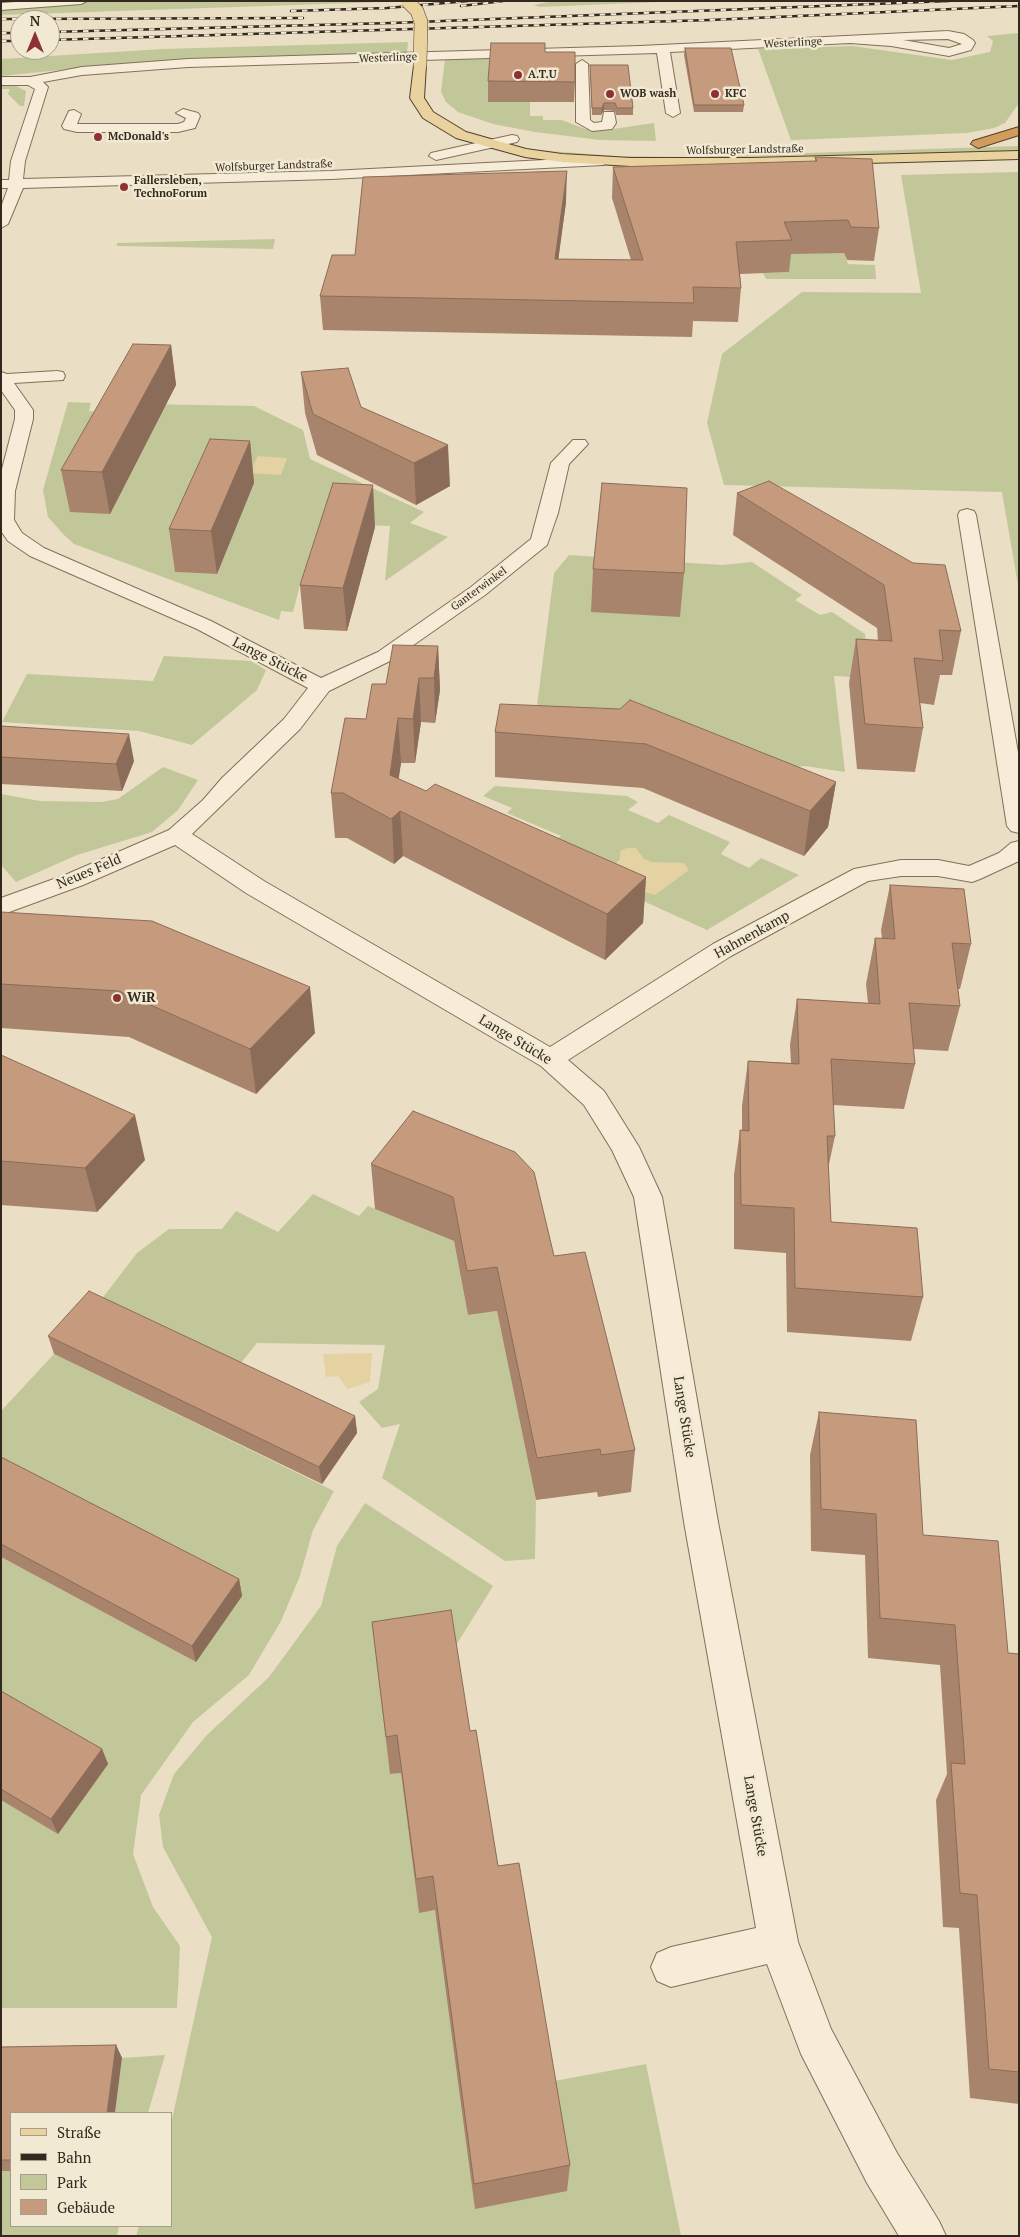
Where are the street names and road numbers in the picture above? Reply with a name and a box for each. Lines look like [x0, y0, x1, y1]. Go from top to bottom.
street label: Westerlinge [764, 35, 822, 51]
street label: Westerlinge [359, 50, 417, 66]
street label: Wolfsburger Landstraße [686, 142, 804, 158]
street label: Wolfsburger Landstraße [215, 157, 333, 175]
street label: Ganterwinkel [448, 564, 510, 614]
street label: Lange Stücke [230, 634, 310, 686]
street label: Neues Feld [54, 851, 124, 893]
street label: Hahnenkamp [711, 907, 793, 963]
street label: Lange Stücke [475, 1012, 555, 1068]
street label: Lange Stücke [669, 1375, 699, 1459]
street label: Lange Stücke [740, 1774, 770, 1858]

